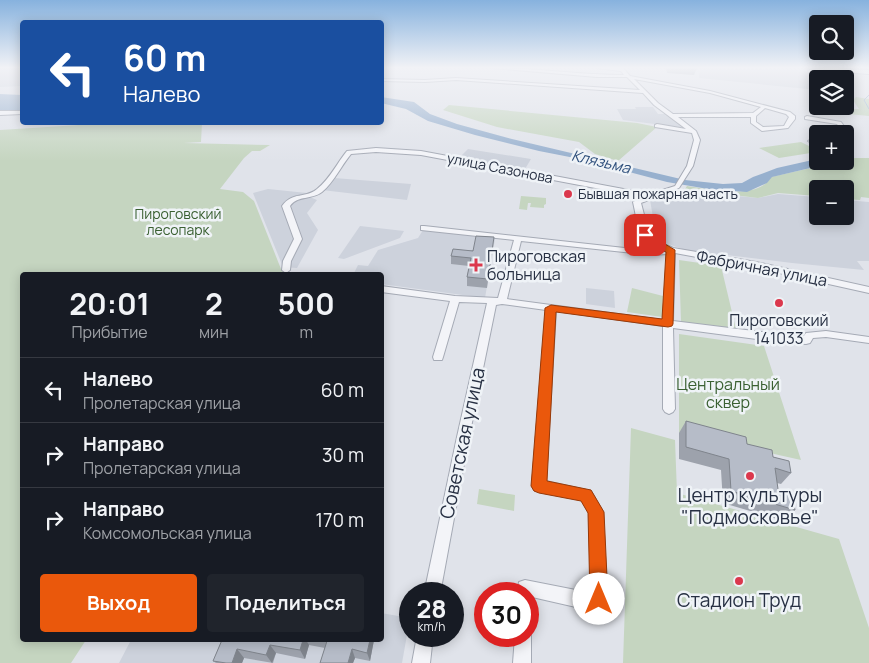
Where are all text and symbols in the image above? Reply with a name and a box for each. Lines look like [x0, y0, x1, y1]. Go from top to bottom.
map controls [809, 15, 854, 225]
button: search [809, 15, 854, 60]
text: 60 m [123, 34, 206, 82]
icon: left [40, 40, 105, 105]
button: layers [809, 70, 854, 115]
text: Налево [123, 79, 201, 109]
button: + [809, 125, 854, 170]
water label: Клязьма [570, 145, 633, 179]
street label: улица Сазонова [446, 148, 555, 187]
button: − [809, 180, 854, 225]
place label: Бывшая пожарная часть [578, 184, 738, 203]
marker: Бывшая пожарная часть [562, 188, 574, 200]
park label: Пироговский лесопарк [135, 204, 222, 239]
pin [624, 214, 666, 256]
icon: arrive [631, 221, 659, 249]
place label: Пироговская больница [487, 245, 586, 285]
street label: Фабричная улица [695, 245, 829, 291]
marker: Пироговская больница [469, 258, 483, 272]
text: 20:01 [69, 283, 150, 324]
text: 2 [205, 283, 223, 324]
text: 500 [278, 283, 335, 324]
marker: Пироговский 141033 [773, 297, 785, 309]
place label: Пироговский 141033 [729, 309, 829, 349]
text: Прибытие [71, 321, 148, 343]
text: мин [199, 321, 229, 343]
text: m [300, 321, 313, 343]
street label: Советская улица [433, 365, 491, 521]
text: Налево [83, 366, 153, 392]
park label: Центральный сквер [676, 373, 780, 413]
icon: left [40, 376, 68, 404]
text: 60 m [321, 377, 364, 403]
text: Пролетарская улица [83, 392, 241, 414]
text: Направо [83, 431, 164, 457]
icon: right [40, 441, 68, 469]
text: 30 m [322, 442, 364, 468]
text: Пролетарская улица [83, 457, 241, 479]
marker: Центр культуры "Подмосковье" [744, 470, 756, 482]
place label: Центр культуры "Подмосковье" [678, 482, 822, 530]
text: Направо [83, 496, 164, 522]
icon: right [40, 506, 68, 534]
text: 170 m [316, 507, 364, 533]
text: Комсомольская улица [83, 522, 252, 544]
position arrow [572, 572, 624, 624]
button: Выход [40, 574, 197, 632]
button: Поделиться [207, 574, 364, 632]
marker: Стадион Труд [733, 575, 745, 587]
speed limit sign: 30 [474, 582, 539, 647]
place label: Стадион Труд [677, 587, 801, 613]
text: 28 [416, 591, 447, 626]
text: km/h [418, 618, 445, 635]

